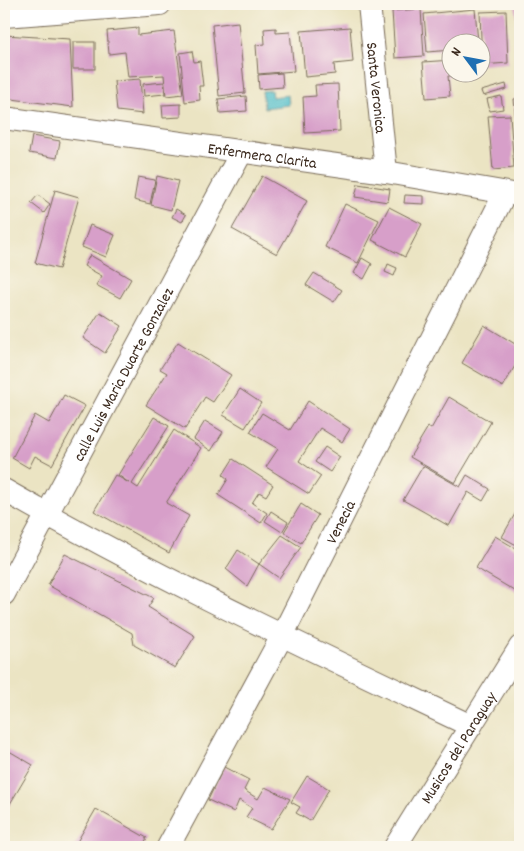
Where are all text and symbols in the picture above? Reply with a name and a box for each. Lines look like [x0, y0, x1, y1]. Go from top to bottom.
north arrow [442, 32, 492, 82]
street label: Santa Veronica [359, 41, 391, 135]
text: N [446, 44, 467, 60]
street label: Enfermera Clarita [206, 138, 319, 176]
street label: calle Luis Maria Duarte Gonzalez [68, 284, 181, 466]
street label: Venecia [321, 496, 363, 548]
street label: Musicos del Paraguay [416, 687, 504, 809]

